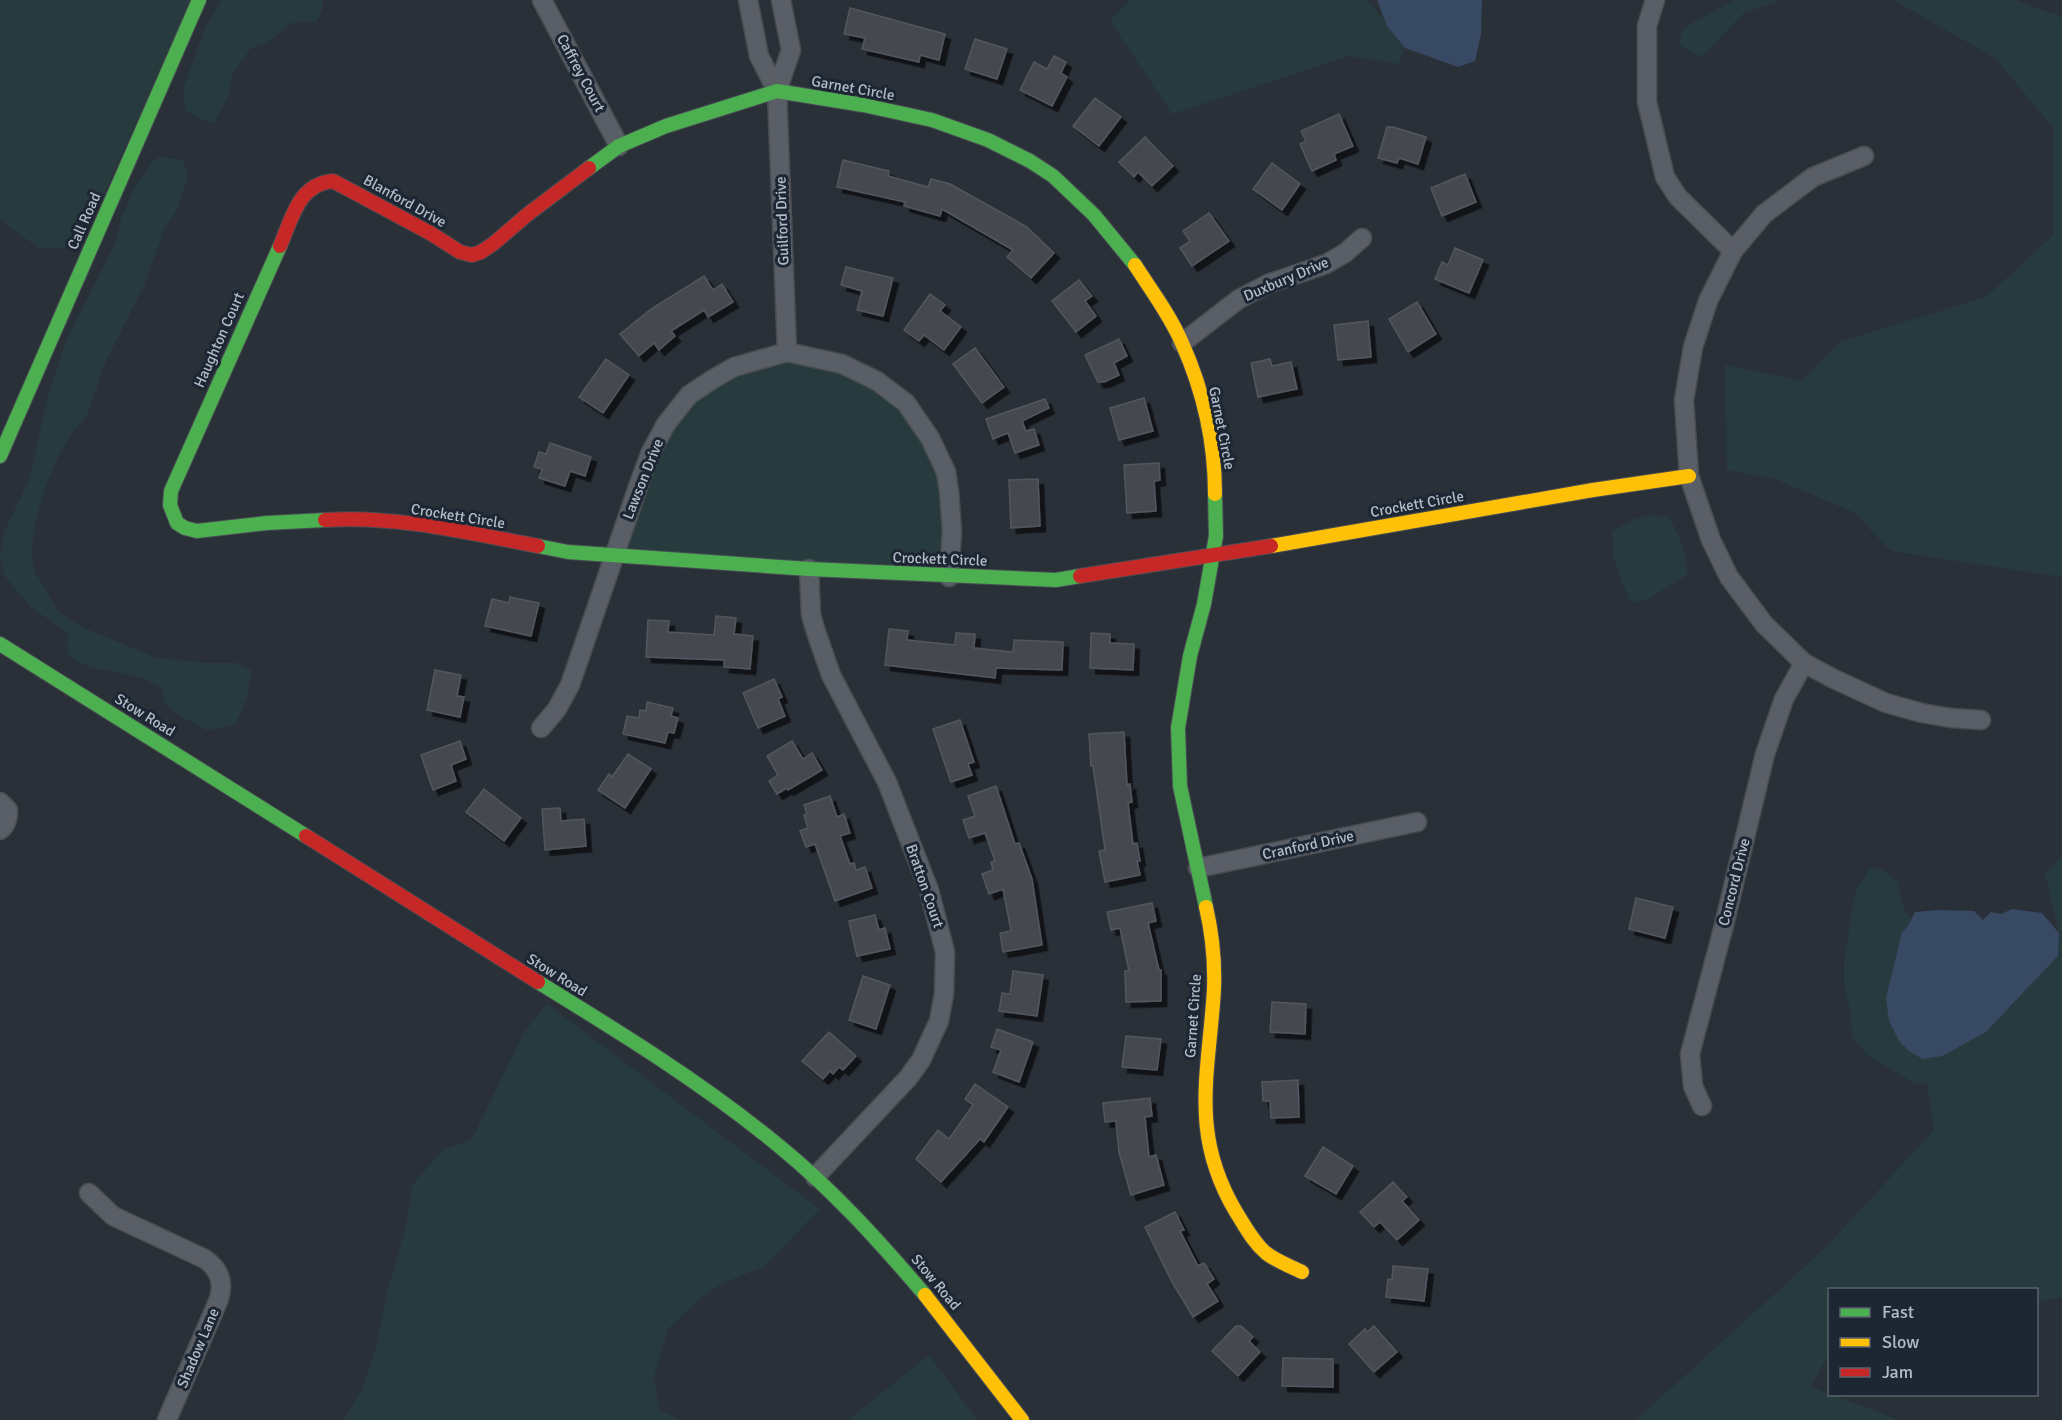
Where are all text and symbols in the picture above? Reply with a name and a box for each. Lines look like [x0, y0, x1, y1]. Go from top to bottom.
street label: Caffrey Court [553, 31, 609, 115]
street label: Garnet Circle [810, 72, 896, 104]
street label: Blanford Drive [360, 171, 450, 231]
street label: Guilford Drive [771, 176, 793, 266]
street label: Call Road [63, 190, 105, 252]
street label: Duxbury Drive [1241, 253, 1331, 305]
street label: Haughton Court [190, 290, 248, 390]
street label: Garnet Circle [1205, 385, 1239, 471]
street label: Lawson Drive [619, 436, 667, 522]
street label: Crockett Circle [1369, 487, 1465, 521]
street label: Crockett Circle [410, 500, 506, 532]
street label: Crockett Circle [892, 548, 988, 570]
street label: Stow Road [112, 690, 178, 741]
street label: Cranford Drive [1261, 827, 1355, 863]
street label: Concord Drive [1714, 836, 1754, 928]
street label: Bratton Court [902, 842, 948, 930]
street label: Stow Road [524, 950, 590, 1001]
street label: Garnet Circle [1181, 973, 1205, 1059]
street label: Stow Road [907, 1250, 965, 1314]
legend [1828, 1288, 2038, 1396]
text: Fast [1882, 1301, 1914, 1323]
street label: Shadow Lane [173, 1305, 223, 1391]
text: Slow [1882, 1331, 1919, 1353]
text: Jam [1882, 1361, 1913, 1383]

